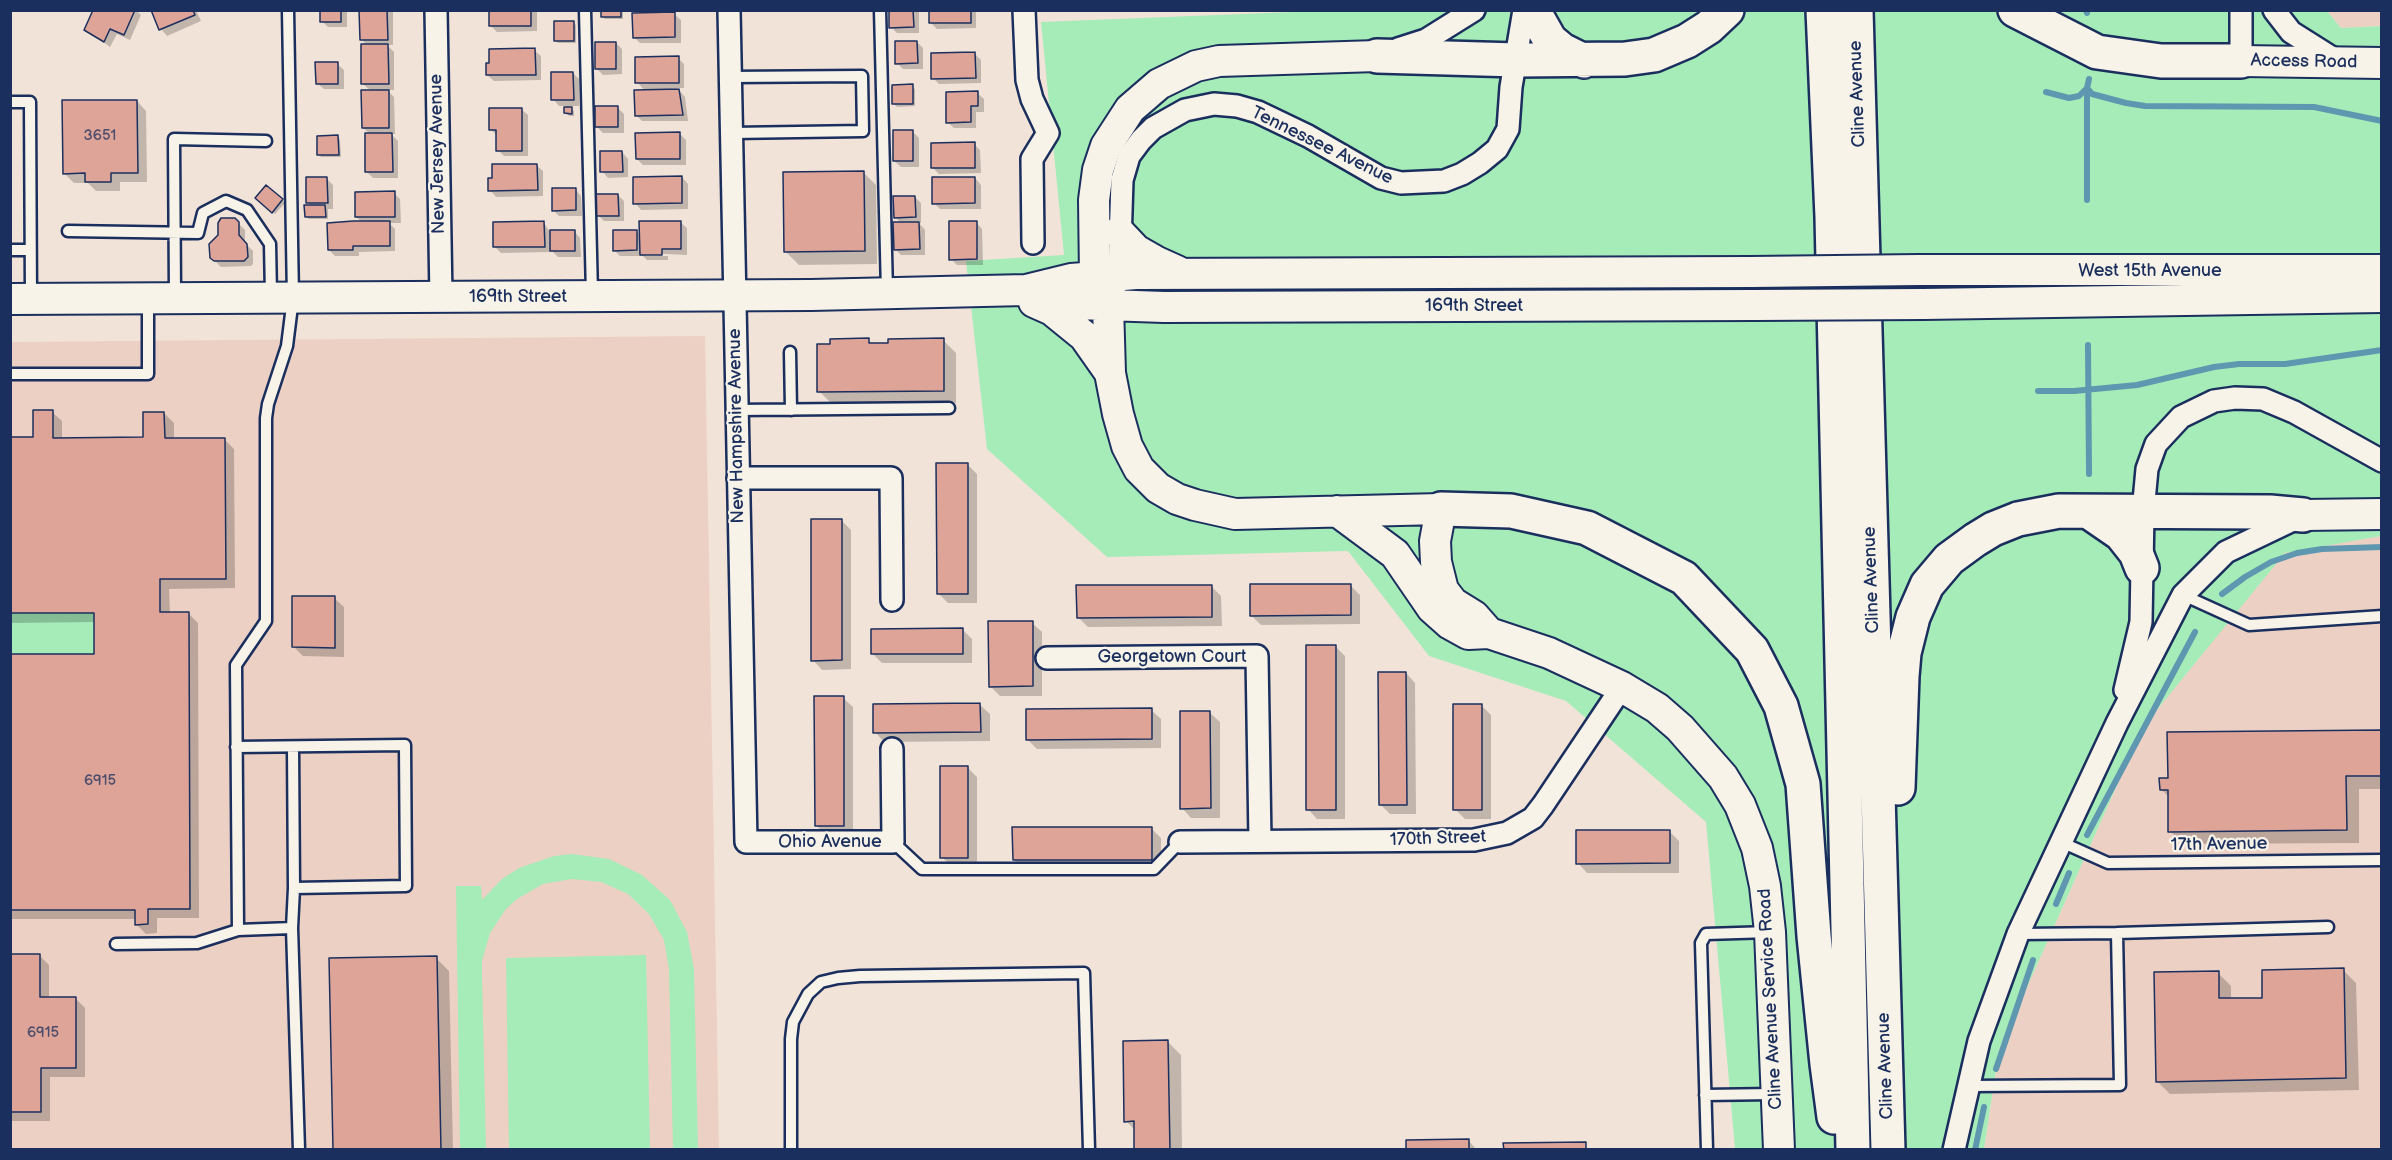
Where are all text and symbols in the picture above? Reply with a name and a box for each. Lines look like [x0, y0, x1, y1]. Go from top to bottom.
street label: Cline Avenue [1845, 40, 1871, 148]
street label: Access Road [2250, 50, 2358, 74]
street label: New Jersey Avenue [426, 74, 450, 234]
street label: Tennessee Avenue [1248, 102, 1396, 190]
house number: 3651 [84, 127, 116, 145]
street label: West 15th Avenue [2078, 260, 2222, 282]
street label: 169th Street [469, 286, 567, 308]
street label: 169th Street [1425, 295, 1523, 317]
street label: New Hampshire Avenue [725, 328, 749, 524]
street label: Cline Avenue [1859, 526, 1885, 634]
street label: Georgetown Court [1098, 646, 1246, 668]
house number: 6915 [84, 772, 116, 790]
street label: 170th Street [1390, 827, 1486, 851]
street label: Ohio Avenue [778, 831, 882, 853]
street label: 17th Avenue [2171, 833, 2267, 857]
street label: Cline Avenue Service Road [1754, 888, 1788, 1110]
street label: Cline Avenue [1873, 1012, 1899, 1120]
house number: 6915 [27, 1024, 59, 1042]

